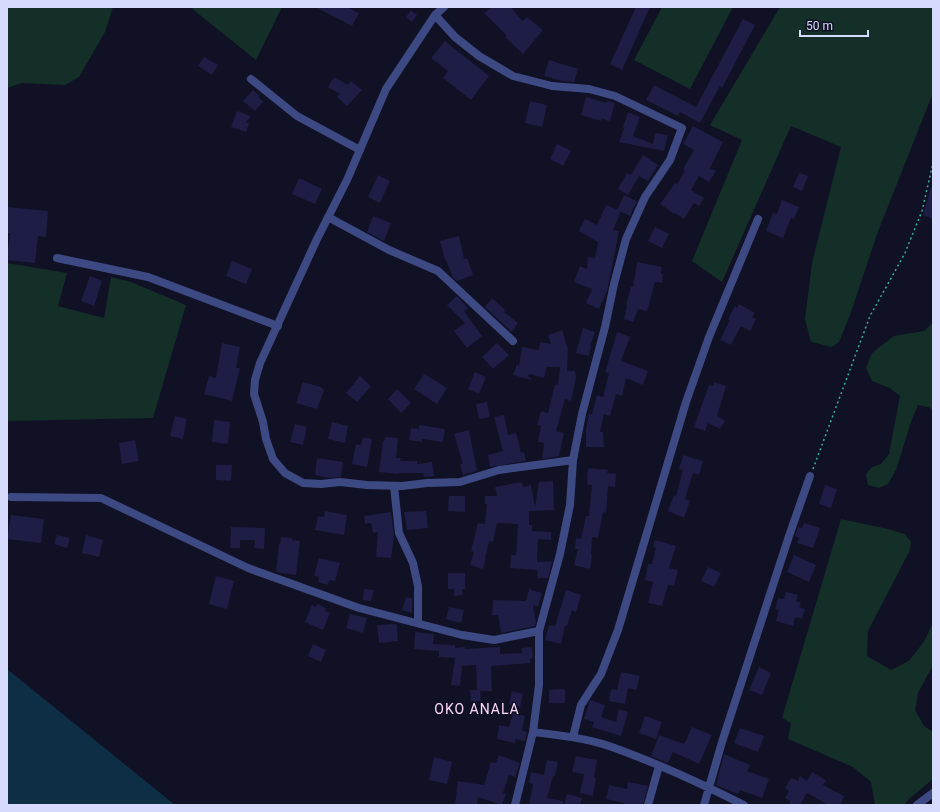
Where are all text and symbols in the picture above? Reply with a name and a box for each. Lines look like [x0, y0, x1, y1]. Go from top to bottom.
scale bar [800, 12, 868, 38]
text: 50 m [806, 19, 833, 33]
district label: OKO ANALA [434, 701, 520, 717]

